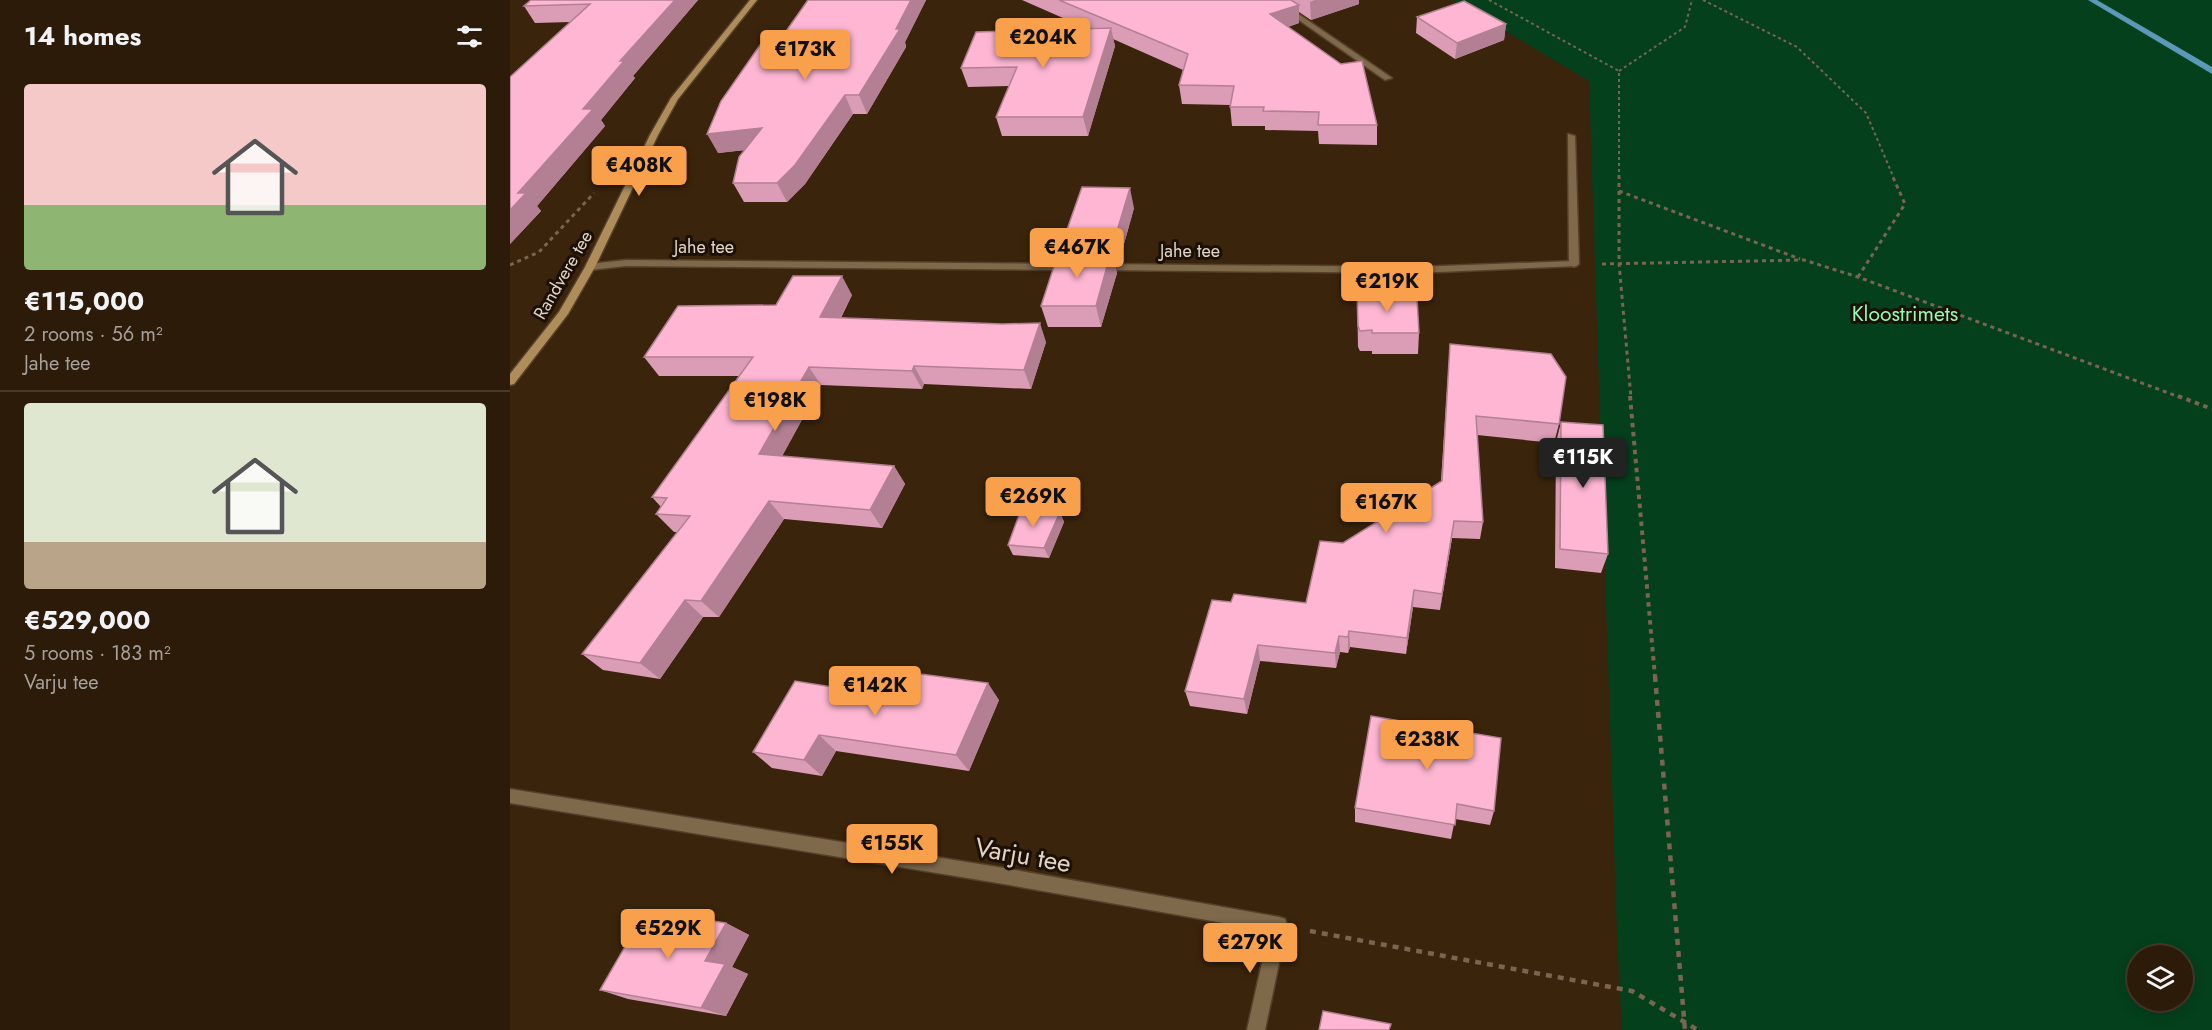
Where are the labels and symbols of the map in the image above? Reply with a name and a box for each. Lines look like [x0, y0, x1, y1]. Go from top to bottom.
pin: €204K [1001, 18, 1085, 69]
pin: €173K [763, 30, 847, 81]
pin: €408K [597, 146, 681, 197]
street label: Randvere tee [527, 226, 599, 324]
pin: €467K [1035, 228, 1119, 279]
street label: Jahe tee [672, 234, 734, 260]
street label: Jahe tee [1158, 238, 1220, 264]
pin: €219K [1345, 262, 1429, 313]
park label: Kloostrimets [1852, 299, 1958, 329]
pin: €198K [733, 381, 817, 432]
pin: €115K [1541, 438, 1625, 489]
pin: €269K [991, 477, 1075, 528]
pin: €167K [1344, 483, 1428, 534]
pin: €142K [833, 666, 917, 717]
pin: €238K [1385, 720, 1469, 771]
pin: €155K [850, 824, 934, 875]
street label: Varju tee [972, 828, 1074, 882]
pin: €529K [626, 909, 710, 960]
pin: €279K [1208, 923, 1292, 974]

